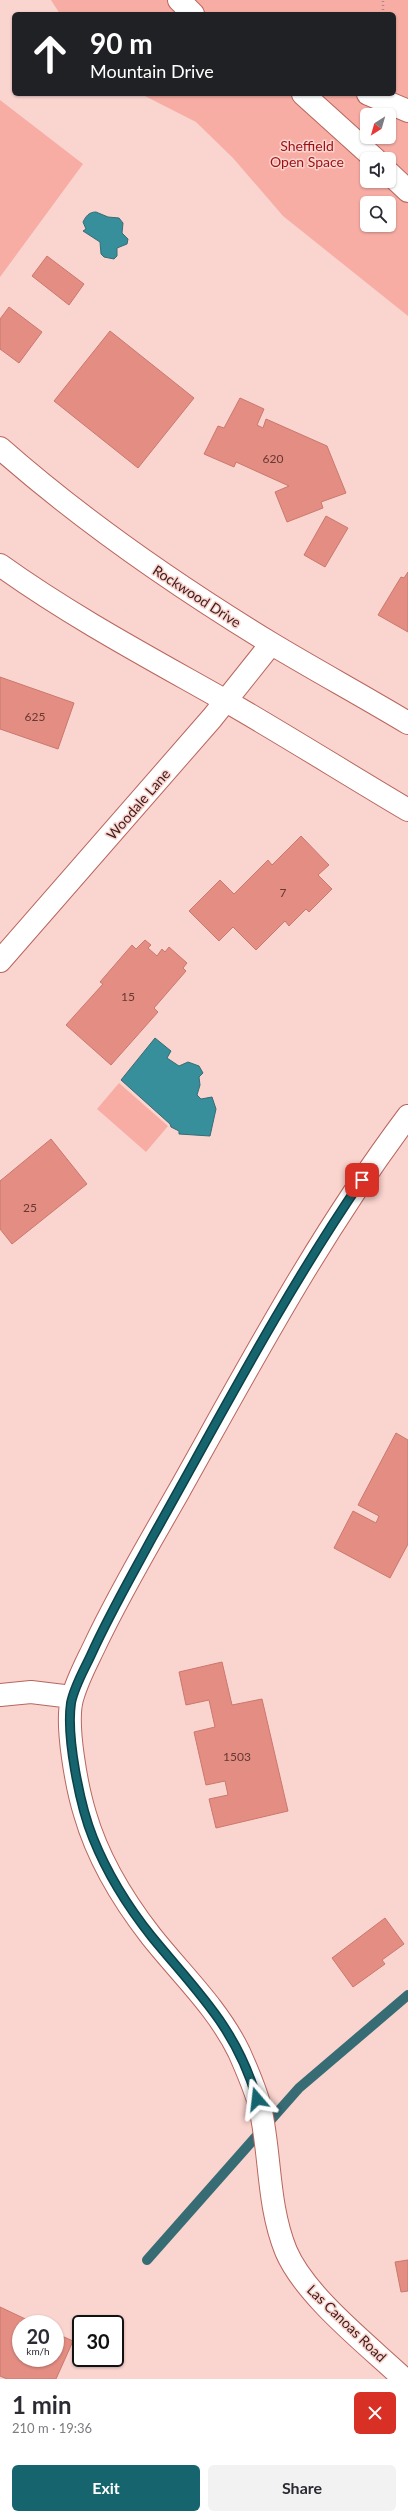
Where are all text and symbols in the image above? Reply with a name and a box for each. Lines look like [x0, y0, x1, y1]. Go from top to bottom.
text: 90 m [90, 26, 153, 60]
icon: ahead [24, 28, 76, 80]
text: Mountain Drive [90, 60, 214, 82]
north arrow [360, 108, 396, 144]
map controls [360, 108, 396, 232]
park label: Sheffield Open Space [270, 137, 344, 170]
button: sound [360, 152, 396, 188]
button: search [360, 196, 396, 232]
house number: 620 [263, 451, 283, 466]
street label: Rockwood Drive [150, 561, 244, 631]
house number: 625 [25, 709, 45, 724]
street label: Woodale Lane [103, 765, 173, 843]
house number: 7 [280, 885, 287, 900]
house number: 15 [121, 989, 135, 1004]
pin [345, 1163, 379, 1197]
icon: arrive [351, 1169, 373, 1191]
house number: 25 [23, 1200, 37, 1215]
house number: 1503 [223, 1749, 251, 1764]
position arrow [236, 2078, 278, 2120]
street label: Las Canoas Road [304, 2281, 390, 2365]
speed limit sign: 30 [72, 2315, 124, 2367]
text: 20 [26, 2324, 50, 2348]
text: km/h [26, 2345, 50, 2357]
text: 1 min [12, 2390, 72, 2419]
button: close [354, 2392, 396, 2434]
text: 210 m · 19:36 [12, 2420, 92, 2436]
button: Exit [12, 2465, 200, 2511]
button: Share [208, 2465, 396, 2511]

